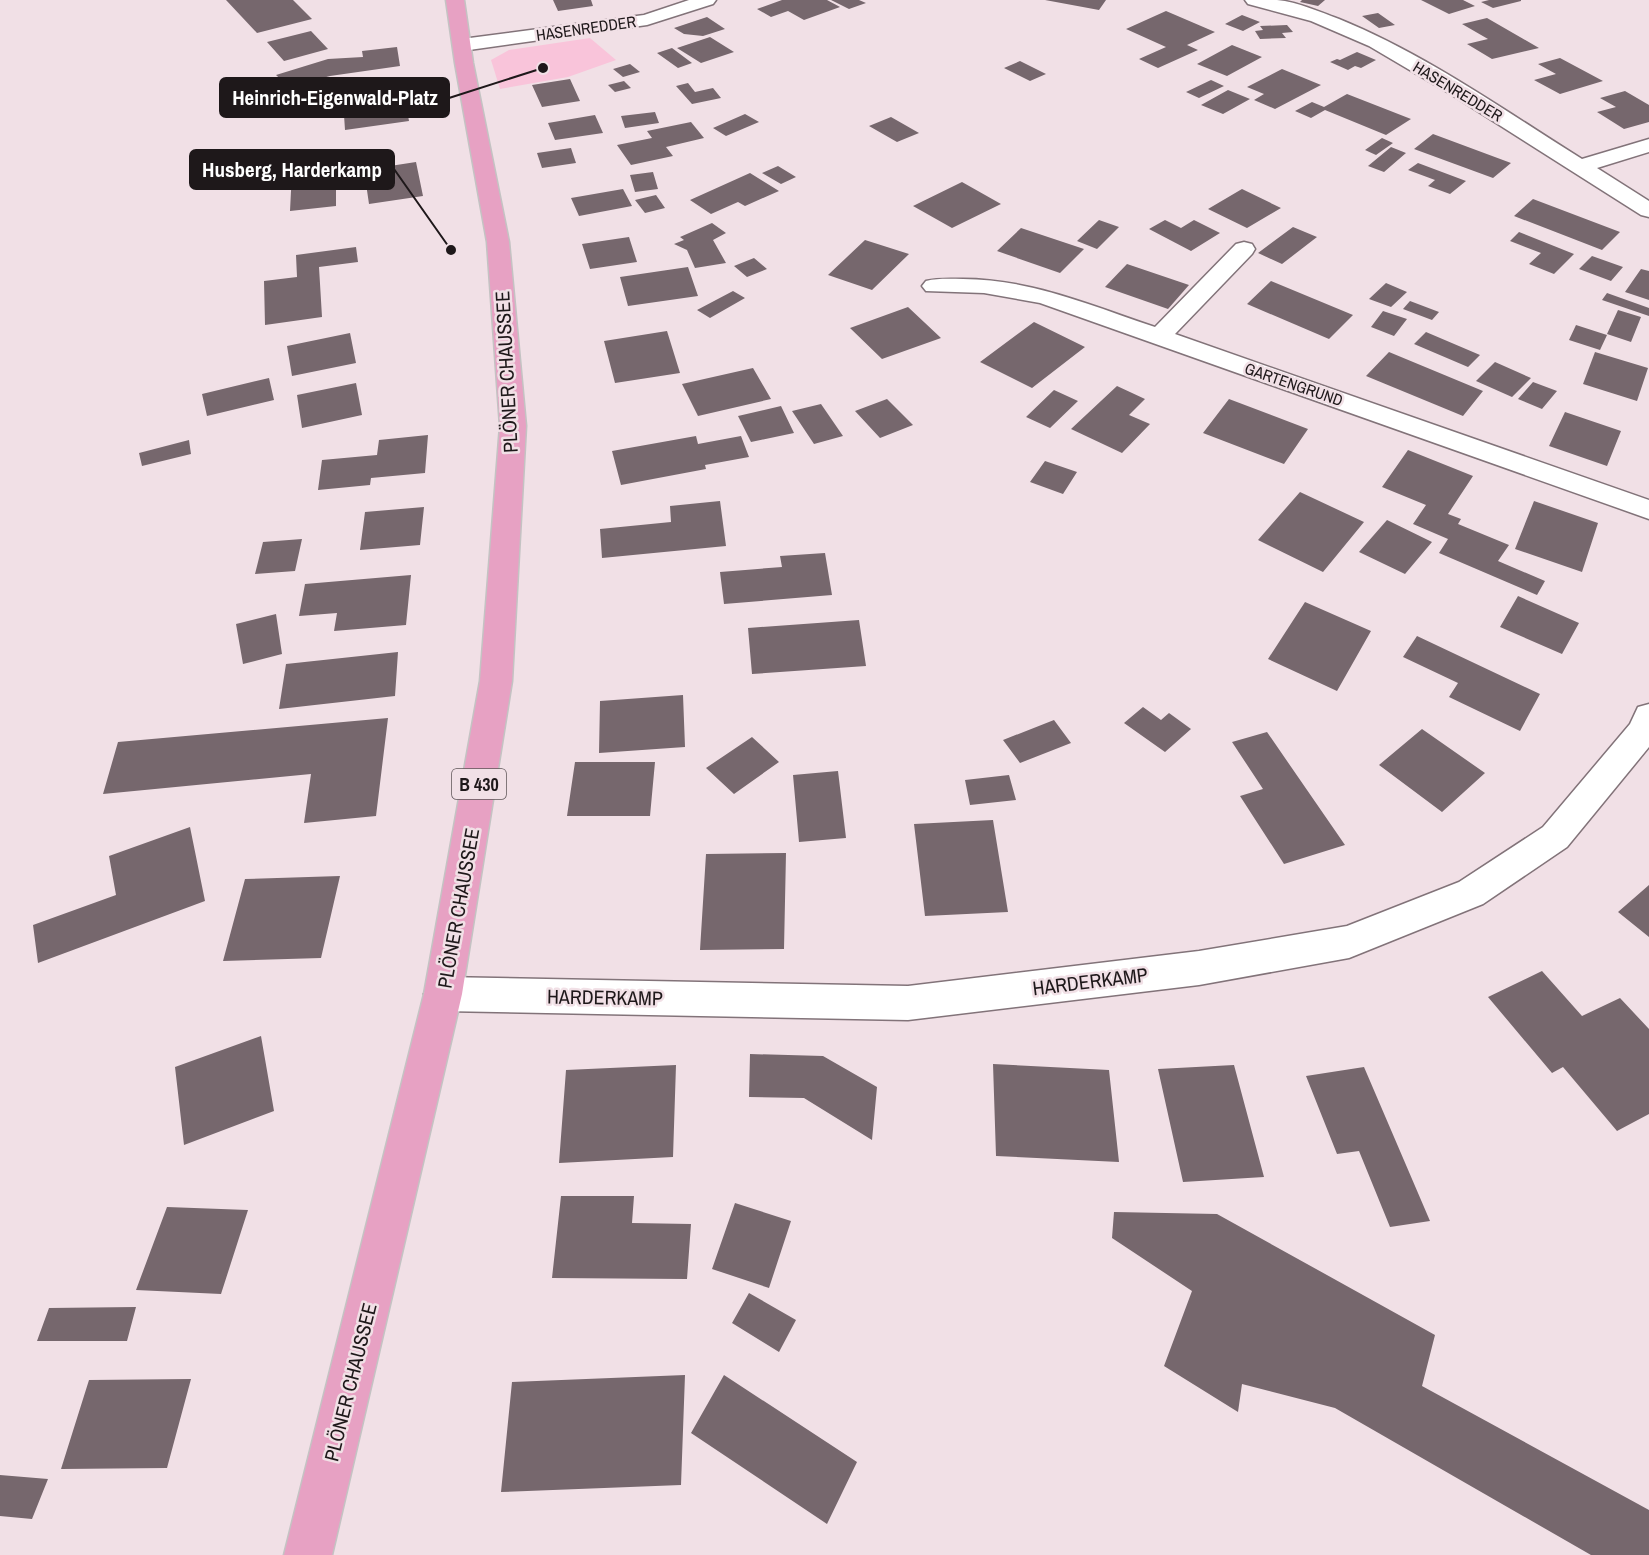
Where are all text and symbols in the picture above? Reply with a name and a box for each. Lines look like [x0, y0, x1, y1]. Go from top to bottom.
street label: HASENREDDER [535, 10, 638, 46]
street label: HASENREDDER [1409, 56, 1507, 127]
callout: Heinrich-Eigenwald-Platz [220, 78, 449, 117]
text: Heinrich-Eigenwald-Platz [232, 83, 438, 112]
callout: Husberg, Harderkamp [190, 150, 394, 189]
text: Husberg, Harderkamp [202, 155, 382, 184]
street label: PLÖNER CHAUSSEE [488, 290, 524, 454]
street label: GARTENGRUND [1242, 357, 1346, 411]
road number: B 430 [452, 769, 506, 799]
street label: PLÖNER CHAUSSEE [431, 826, 485, 990]
street label: HARDERKAMP [1031, 961, 1149, 1001]
street label: HARDERKAMP [547, 982, 663, 1012]
street label: PLÖNER CHAUSSEE [317, 1300, 383, 1464]

